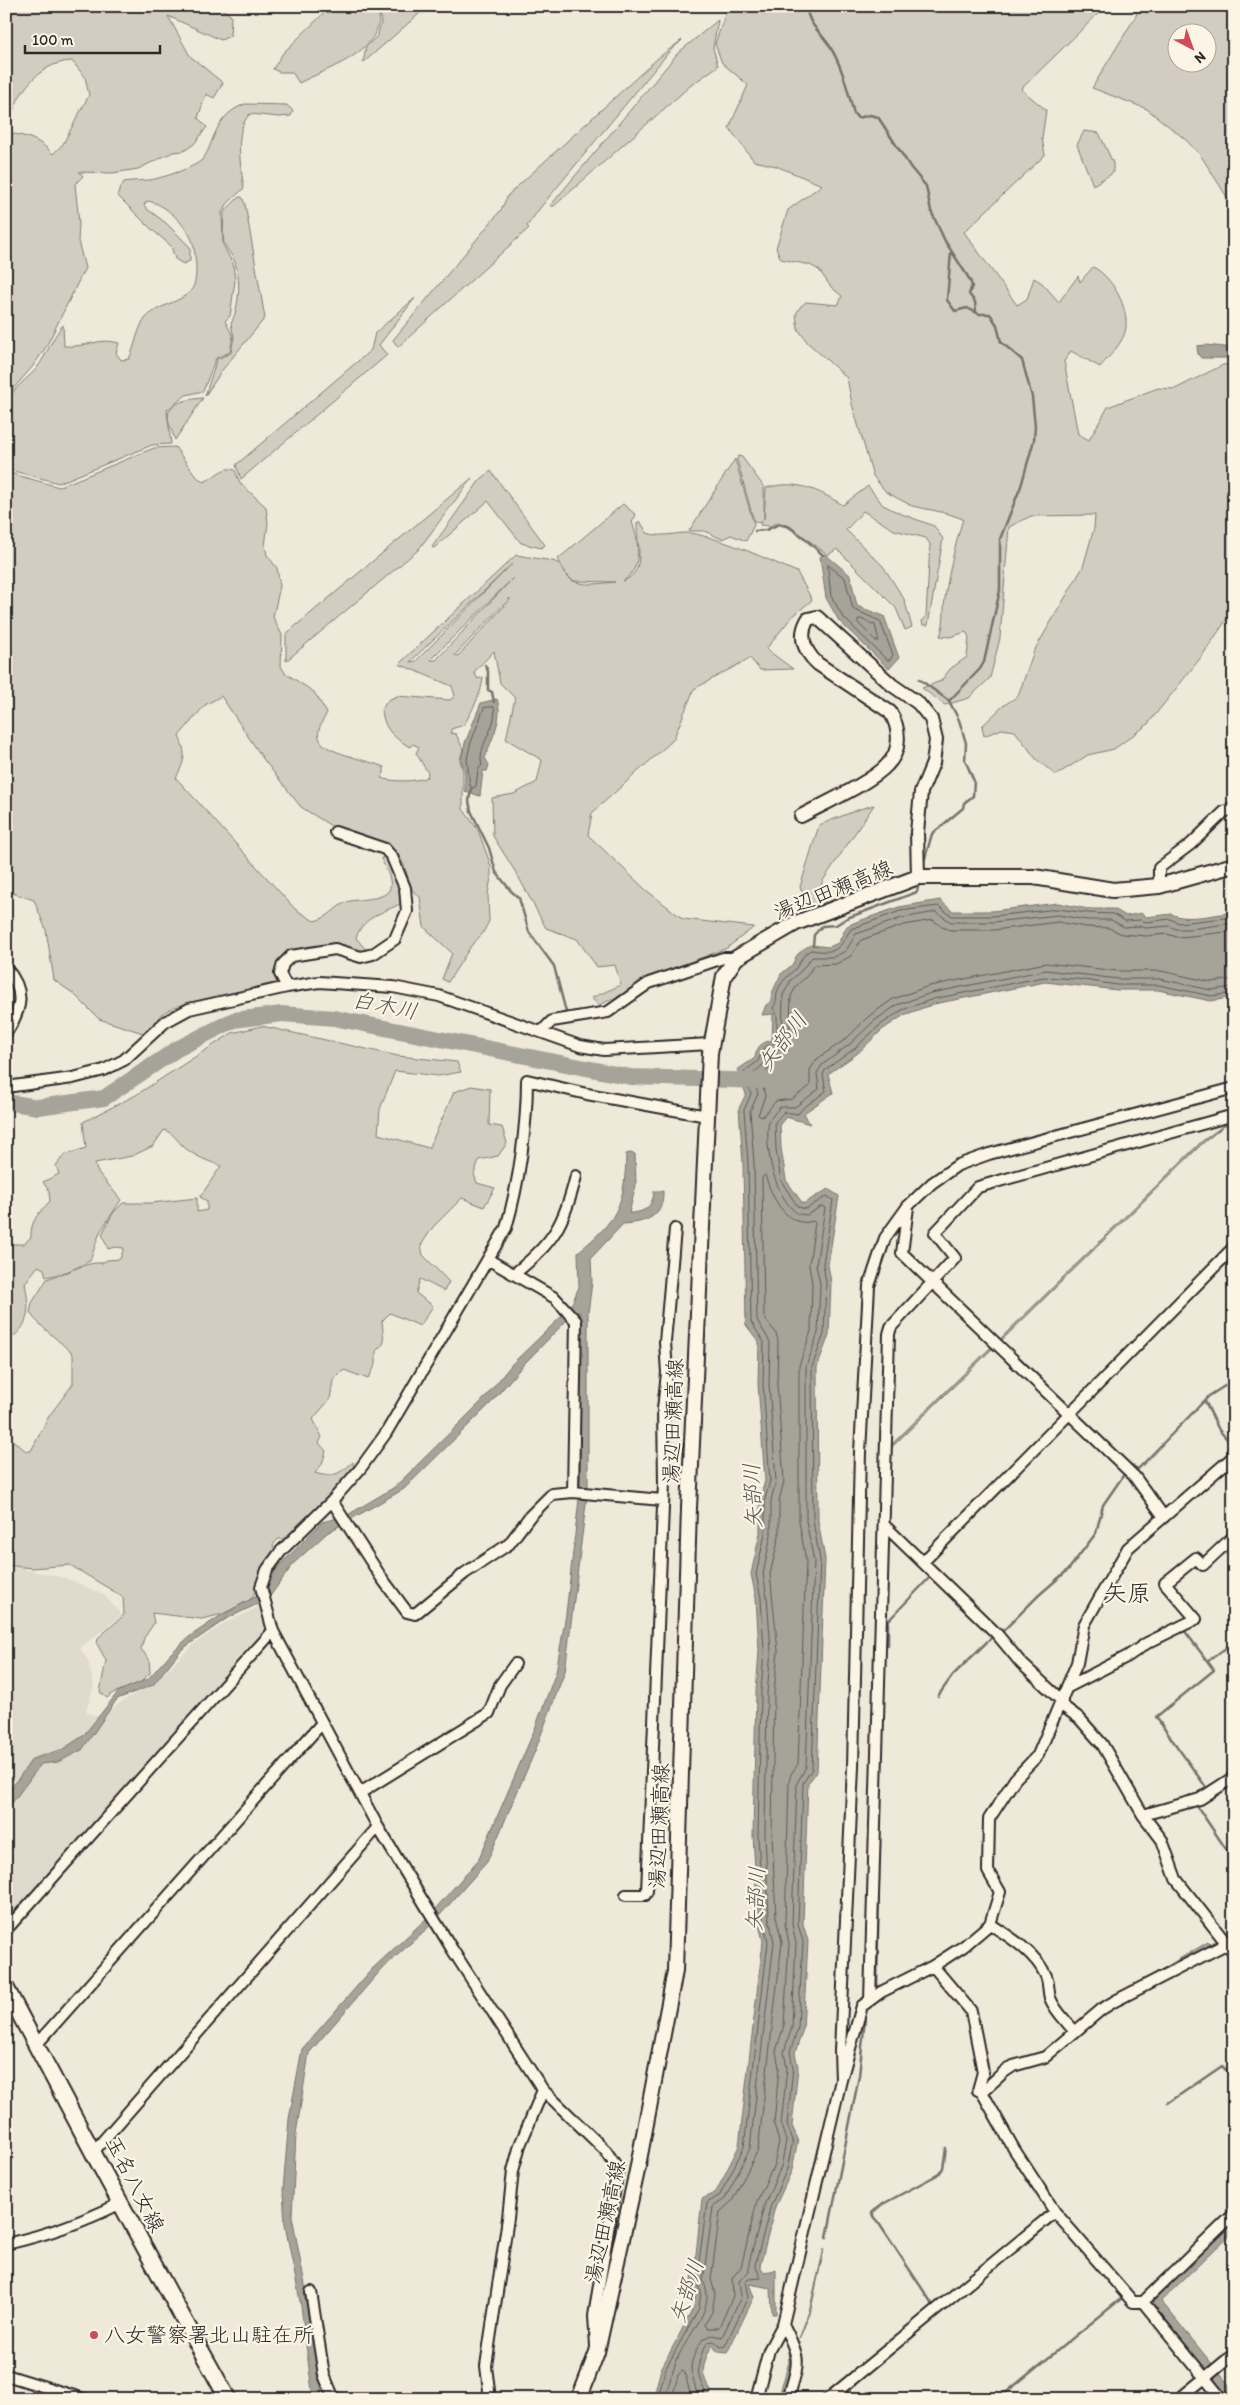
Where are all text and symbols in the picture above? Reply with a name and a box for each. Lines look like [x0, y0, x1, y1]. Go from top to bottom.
scale bar [25, 22, 160, 54]
north arrow [1168, 22, 1218, 72]
text: 100 m [32, 31, 74, 49]
text: N [1191, 48, 1209, 67]
street label: 湯辺田瀬高線 [770, 854, 896, 925]
water label: 白木川 [350, 986, 420, 1025]
water label: 矢部川 [752, 1007, 813, 1076]
street label: 湯辺田瀬高線 [658, 1358, 687, 1484]
water label: 矢部川 [738, 1463, 767, 1529]
district label: 矢原 [1103, 1578, 1151, 1607]
street label: 湯辺田瀬高線 [644, 1763, 673, 1889]
water label: 矢部川 [740, 1865, 771, 1933]
street label: 玉名八女線 [100, 2131, 170, 2236]
street label: 湯辺田瀬高線 [579, 2158, 630, 2286]
water label: 矢部川 [663, 2256, 710, 2327]
place label: 八女警察署北山駐在所 [104, 2322, 314, 2347]
marker: 八女警察署北山駐在所 [88, 2329, 100, 2341]

